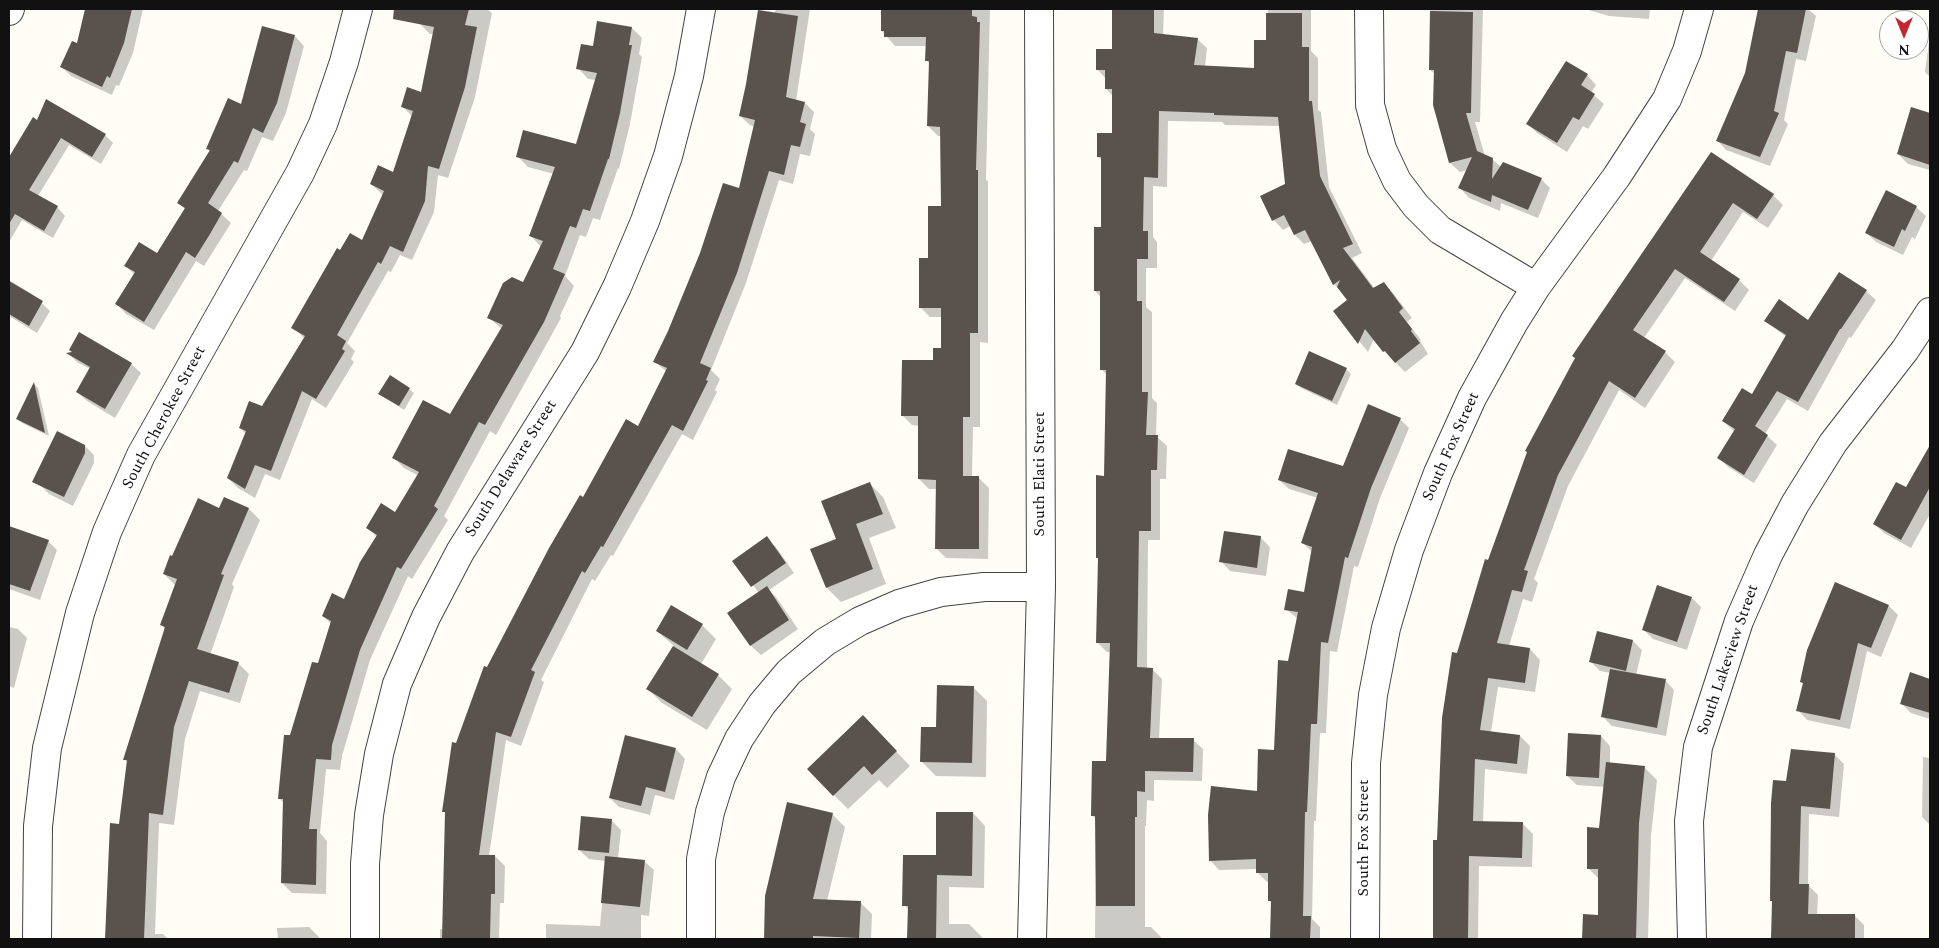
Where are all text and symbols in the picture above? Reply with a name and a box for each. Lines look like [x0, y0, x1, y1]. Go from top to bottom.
north arrow [1879, 10, 1929, 60]
text: N [1898, 39, 1910, 60]
street label: South Cherokee Street [119, 343, 211, 493]
street label: South Fox Street [1419, 390, 1485, 504]
street label: South Delaware Street [462, 397, 562, 541]
street label: South Elati Street [1031, 411, 1051, 537]
street label: South Lakeview Street [1694, 582, 1764, 738]
street label: South Fox Street [1355, 779, 1375, 897]

